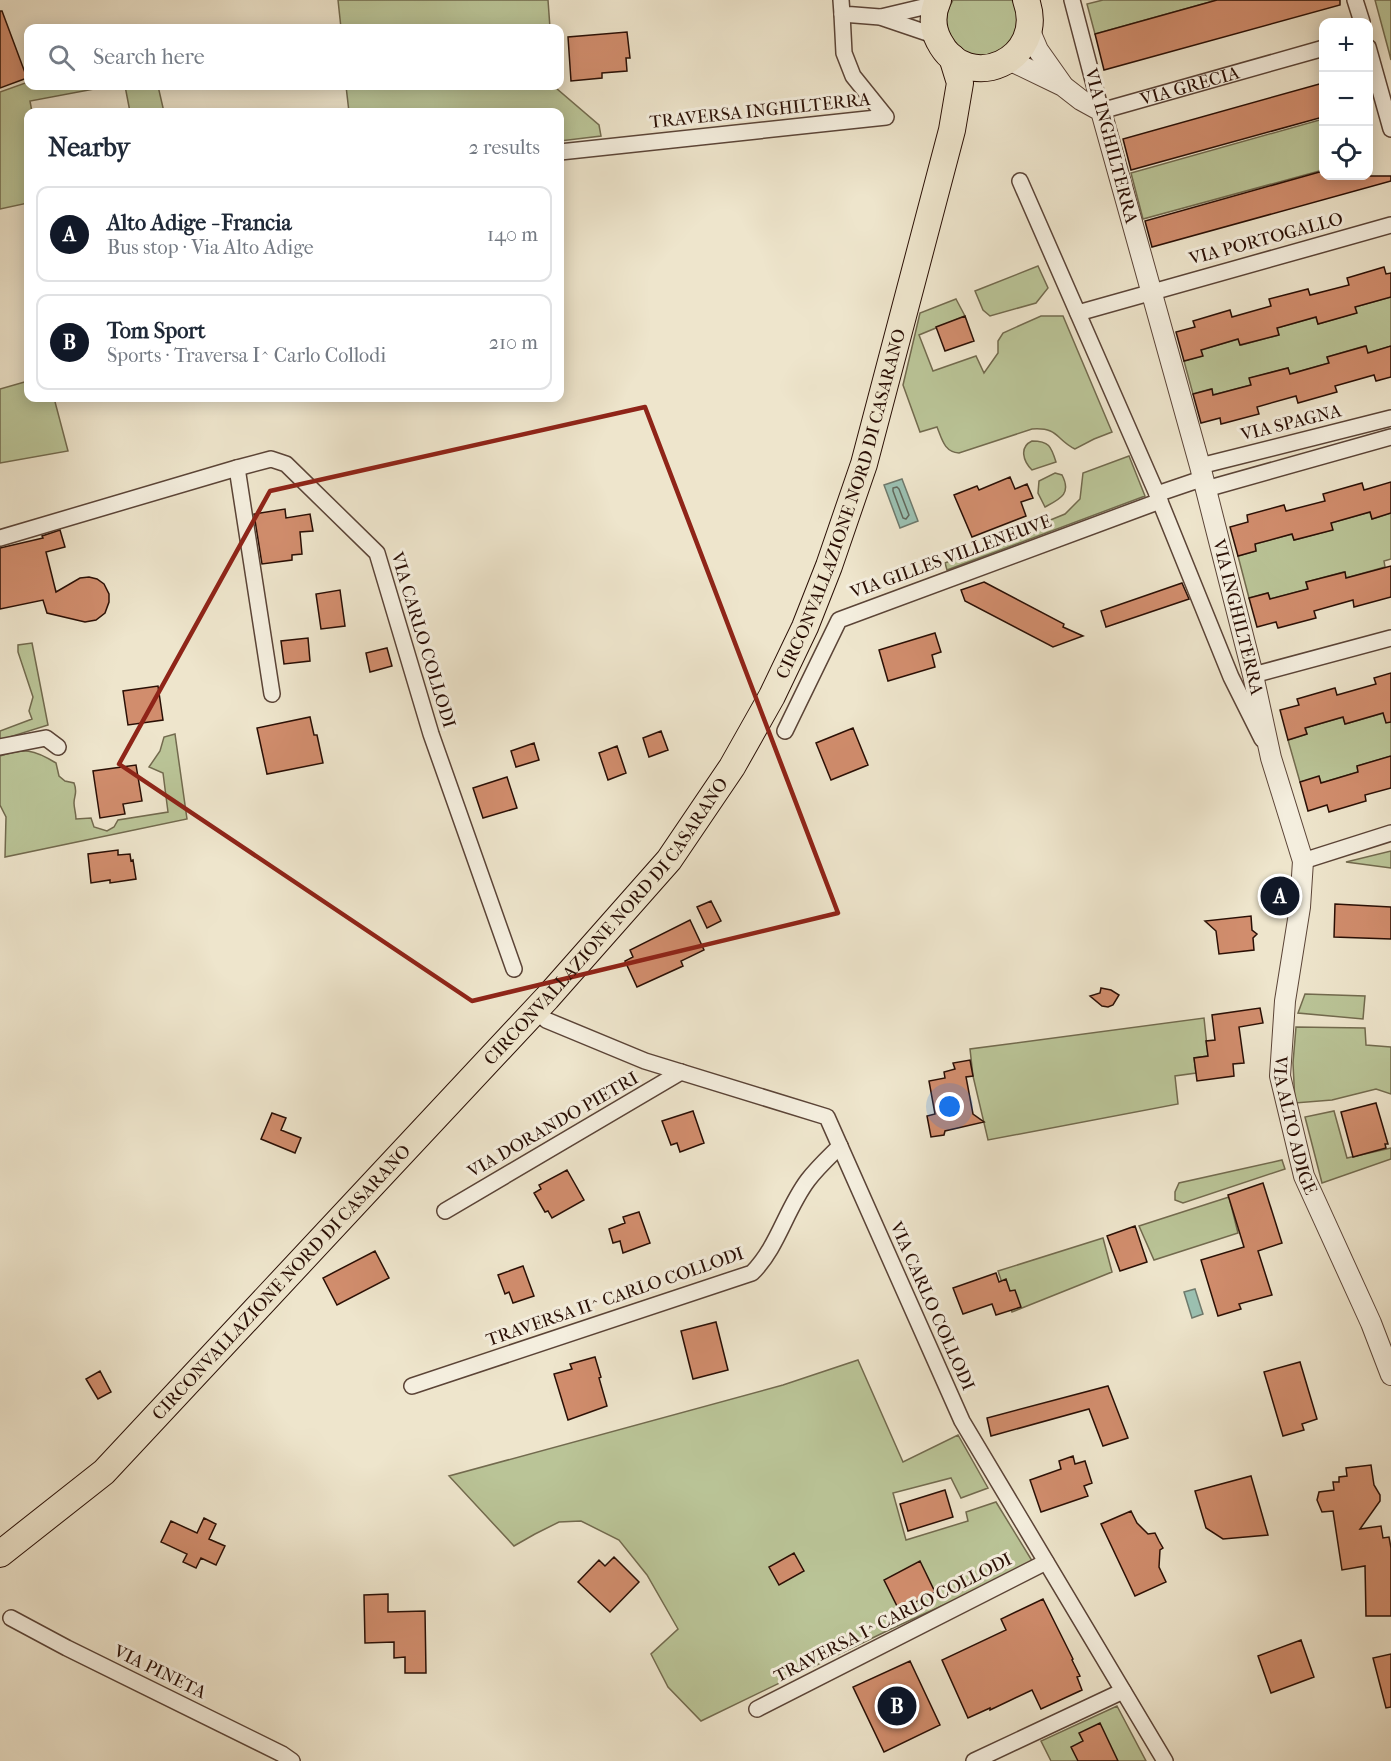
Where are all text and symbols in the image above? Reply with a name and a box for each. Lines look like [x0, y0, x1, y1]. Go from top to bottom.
map controls [1319, 18, 1373, 180]
button: + [1319, 18, 1373, 72]
search box [24, 24, 564, 90]
icon: search [45, 41, 78, 74]
text: Search here [93, 44, 205, 70]
street label: VIA GRECIA [1137, 62, 1242, 110]
street label: VIA INGHILTERRA [1080, 65, 1142, 226]
button: − [1319, 72, 1373, 126]
street label: TRAVERSA INGHILTERRA [649, 89, 872, 133]
button: locate [1319, 126, 1373, 180]
text: Nearby [48, 132, 130, 163]
text: 2 results [469, 136, 540, 159]
street label: VIA PORTOGALLO [1186, 208, 1345, 270]
text: Alto Adige - Francia [107, 210, 292, 236]
text: A [63, 223, 76, 246]
text: 140 m [487, 223, 538, 246]
text: Bus stop · Via Alto Adige [107, 236, 314, 259]
text: Tom Sport [107, 318, 205, 344]
street label: CIRCONVALLAZIONE NORD DI CASARANO [771, 327, 910, 682]
text: B [63, 331, 76, 354]
text: 210 m [489, 331, 538, 354]
text: Sports · Traversa I^ Carlo Collodi [107, 344, 386, 367]
street label: VIA SPAGNA [1238, 400, 1344, 446]
street label: VIA GILLES VILLENEUVE [847, 511, 1054, 604]
street label: VIA INGHILTERRA [1208, 536, 1268, 697]
street label: VIA CARLO COLLODI [386, 549, 460, 730]
street label: CIRCONVALLAZIONE NORD DI CASARANO [479, 774, 732, 1069]
pin: A [1260, 874, 1300, 918]
street label: VIA ALTO ADIGE [1269, 1054, 1322, 1198]
street label: VIA DORANDO PIETRI [463, 1068, 642, 1183]
your location [935, 1092, 964, 1121]
street label: CIRCONVALLAZIONE NORD DI CASARANO [148, 1140, 415, 1424]
street label: VIA CARLO COLLODI [885, 1217, 979, 1394]
street label: TRAVERSA II^ CARLO COLLODI [484, 1243, 746, 1351]
street label: TRAVERSA I^ CARLO COLLODI [771, 1549, 1015, 1687]
street label: VIA PINETA [110, 1640, 210, 1704]
pin: B [878, 1684, 916, 1728]

